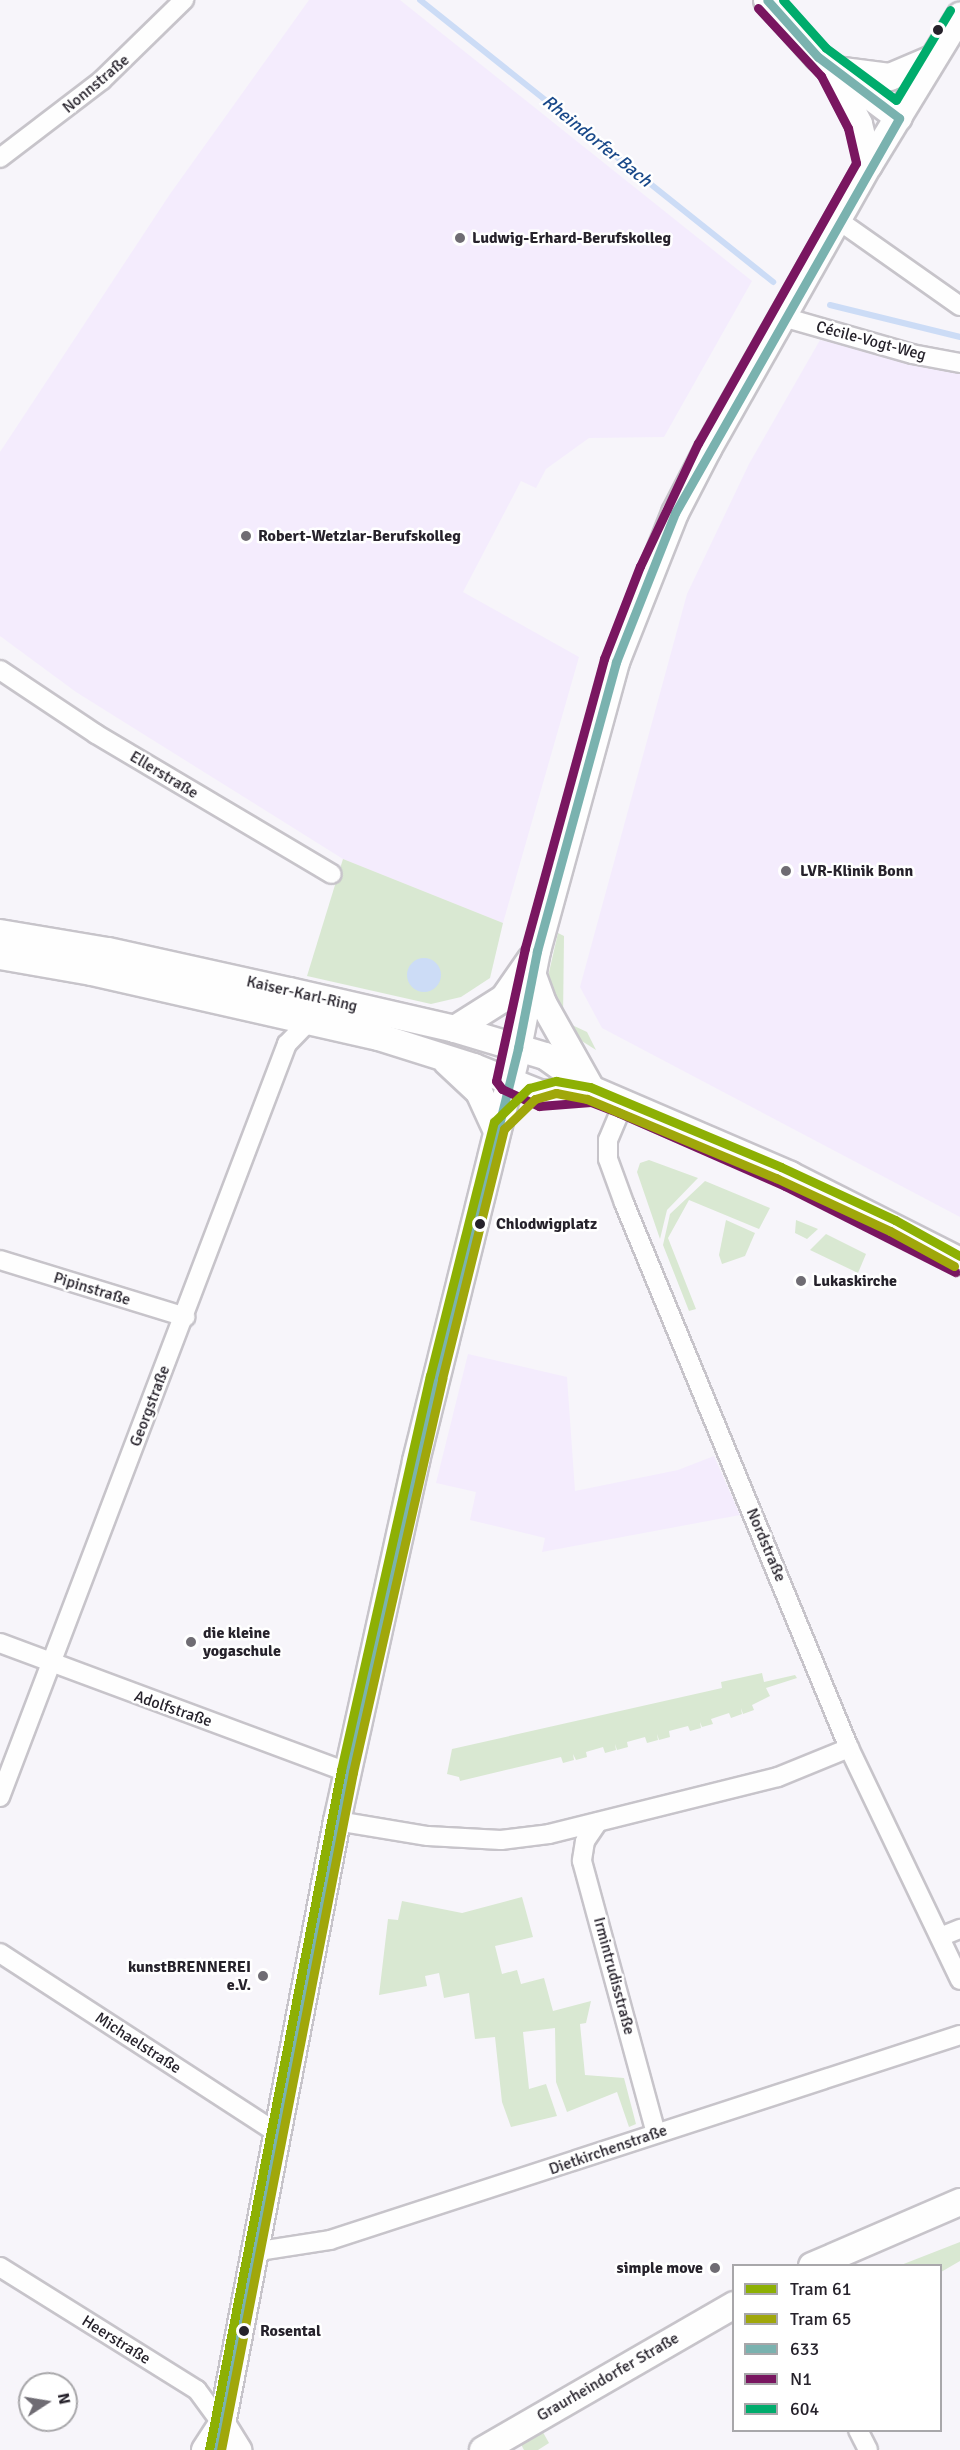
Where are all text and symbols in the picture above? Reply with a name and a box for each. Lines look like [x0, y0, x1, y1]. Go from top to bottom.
unlabelled marker [932, 24, 944, 36]
street label: Nonnstraße [59, 51, 133, 117]
water label: Rheindorfer Bach [538, 90, 656, 192]
place label: Ludwig-Erhard-Berufskolleg [472, 228, 671, 248]
marker: Ludwig-Erhard-Berufskolleg [453, 231, 467, 245]
street label: Cécile-Vogt-Weg [814, 317, 928, 365]
place label: Robert-Wetzlar-Berufskolleg [258, 526, 461, 546]
marker: Robert-Wetzlar-Berufskolleg [239, 529, 253, 543]
street label: Ellerstraße [126, 747, 202, 803]
place label: LVR-Klinik Bonn [800, 861, 913, 881]
marker: LVR-Klinik Bonn [777, 862, 795, 880]
street label: Kaiser-Karl-Ring [245, 972, 359, 1016]
marker: Chlodwigplatz [469, 1213, 491, 1235]
place label: Chlodwigplatz [496, 1214, 597, 1234]
street label: Pipinstraße [51, 1268, 133, 1310]
place label: Lukaskirche [813, 1271, 897, 1291]
marker: Lukaskirche [794, 1274, 808, 1288]
street label: Georgstraße [126, 1363, 174, 1449]
street label: Nordstraße [742, 1505, 790, 1585]
place label: die kleine yogaschule [203, 1623, 281, 1661]
marker: die kleine yogaschule [184, 1635, 198, 1649]
street label: Adolfstraße [132, 1687, 214, 1731]
street label: Irmintrudisstraße [589, 1915, 639, 2037]
place label: kunstBRENNEREI e.V. [128, 1957, 251, 1995]
marker: kunstBRENNEREI e.V. [256, 1969, 270, 1983]
street label: Michaelstraße [91, 2008, 185, 2078]
street label: Dietkirchenstraße [546, 2121, 670, 2179]
place label: simple move [617, 2258, 703, 2278]
marker: simple move [708, 2261, 722, 2275]
legend [732, 2264, 942, 2432]
text: Tram 61 [790, 2278, 851, 2300]
text: Tram 65 [790, 2308, 851, 2330]
street label: Heerstraße [78, 2311, 154, 2369]
marker: Rosental [233, 2320, 255, 2342]
place label: Rosental [260, 2321, 321, 2341]
street label: Graurheindorfer Straße [534, 2328, 682, 2426]
text: 633 [790, 2338, 819, 2360]
text: N1 [790, 2368, 812, 2390]
north arrow [18, 2372, 78, 2432]
text: N [53, 2391, 75, 2406]
text: 604 [790, 2398, 819, 2420]

